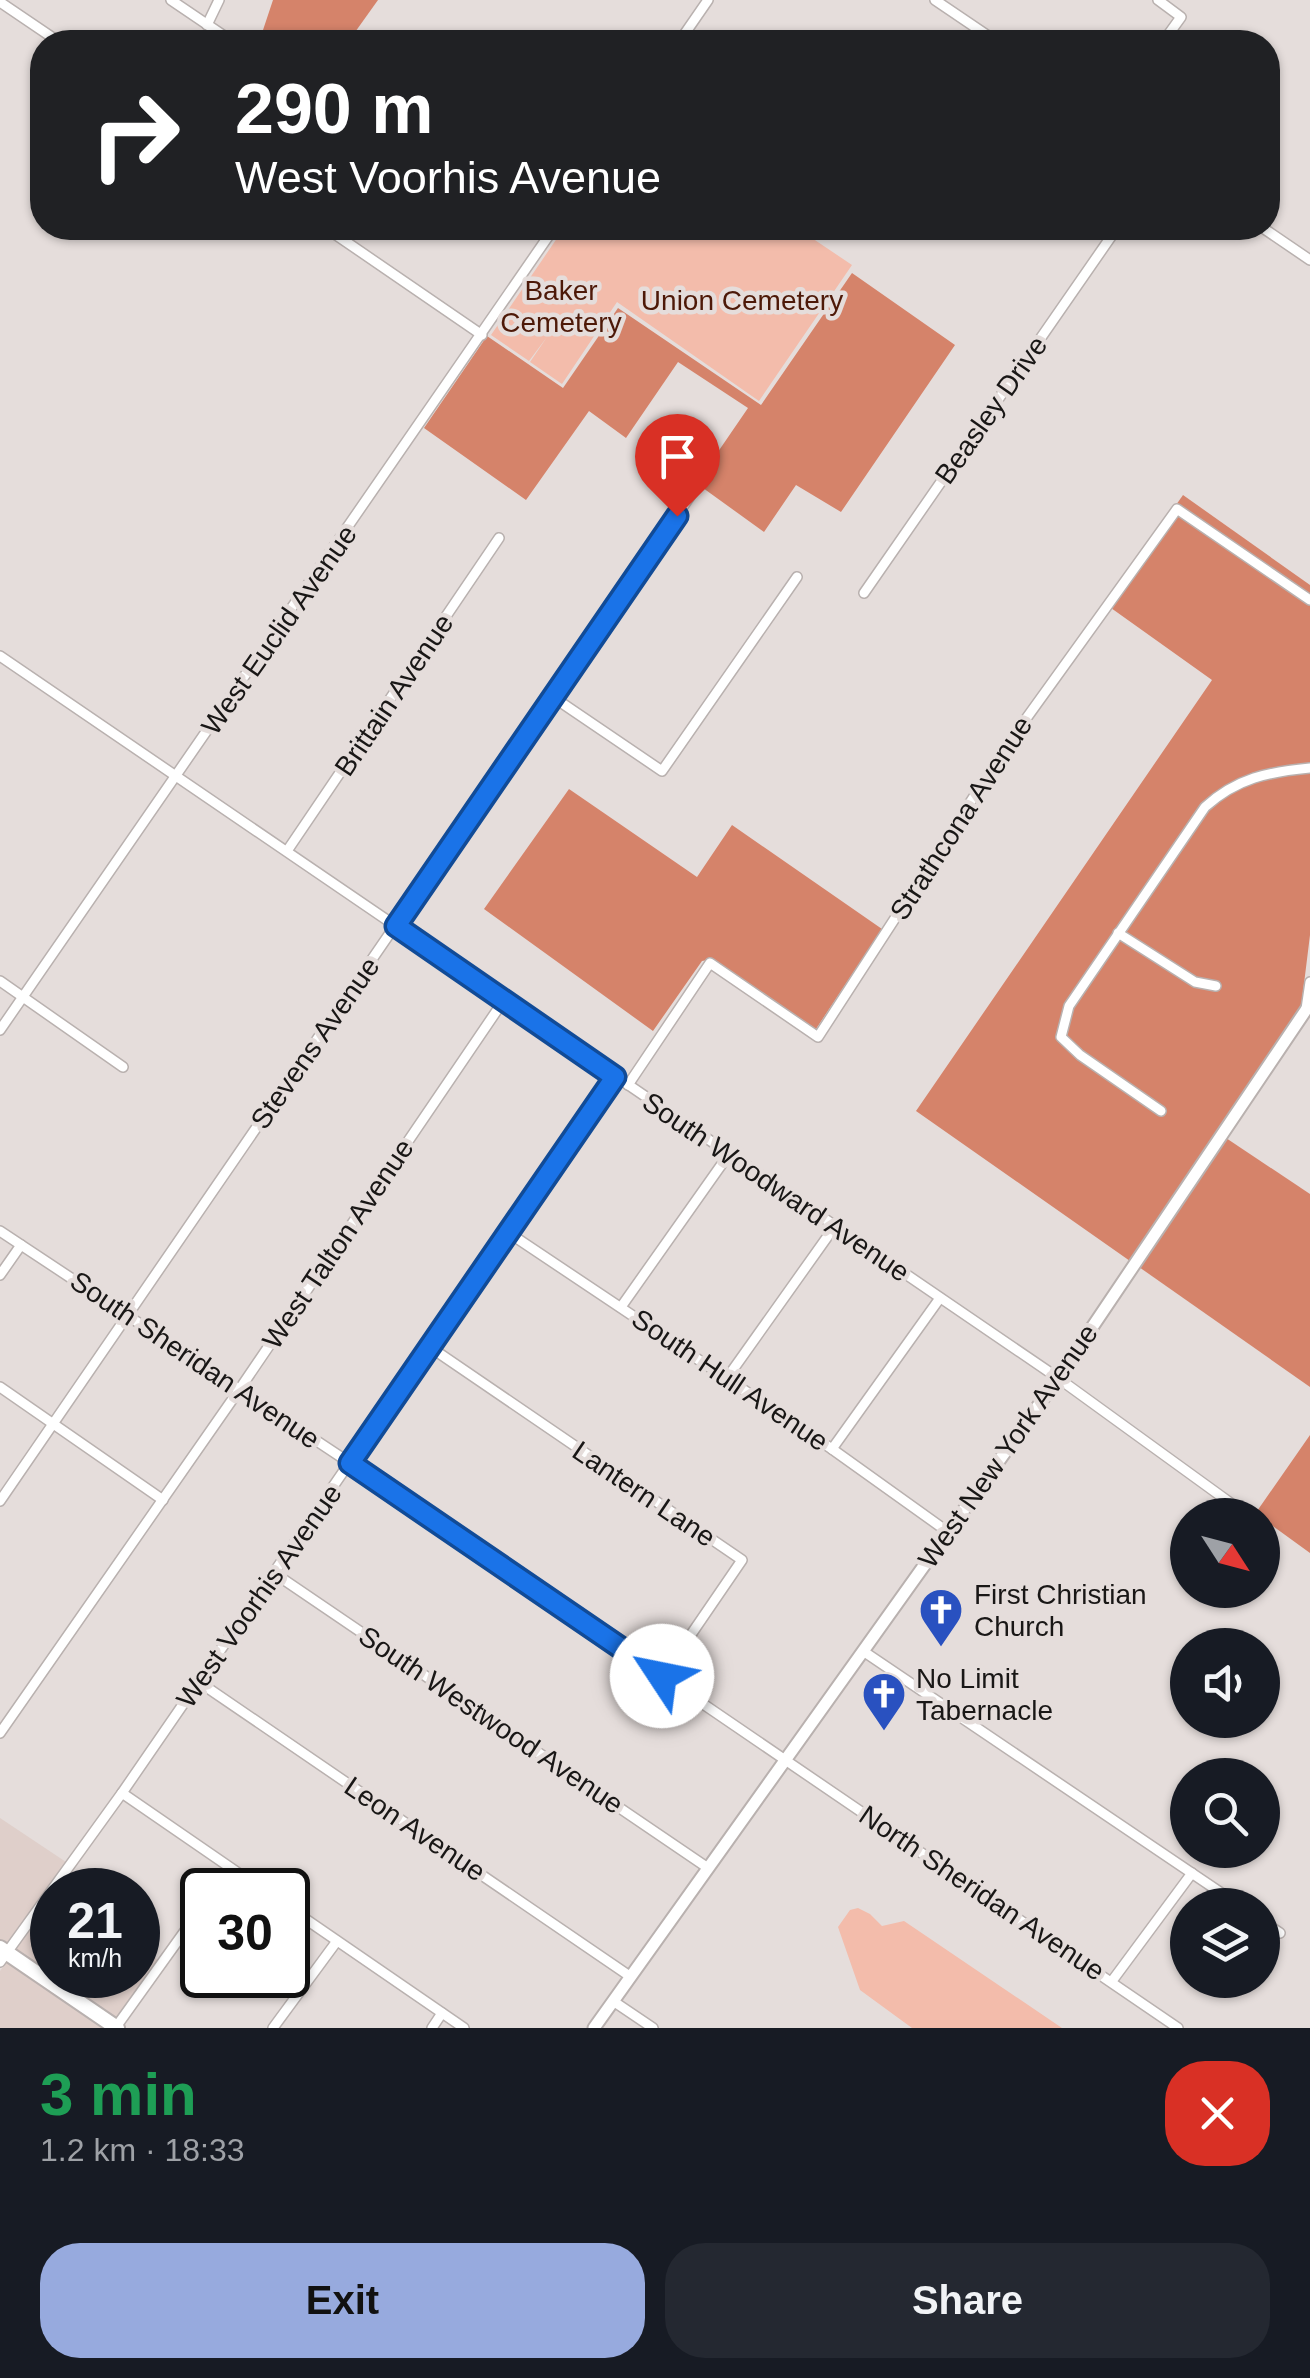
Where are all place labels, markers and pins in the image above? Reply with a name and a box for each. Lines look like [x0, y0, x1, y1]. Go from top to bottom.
pin [635, 414, 720, 517]
place label: First Christian Church [974, 1579, 1147, 1642]
church icon: First Christian Church [918, 1587, 964, 1648]
place label: No Limit Tabernacle [916, 1663, 1053, 1726]
church icon: No Limit Tabernacle [861, 1671, 907, 1732]

